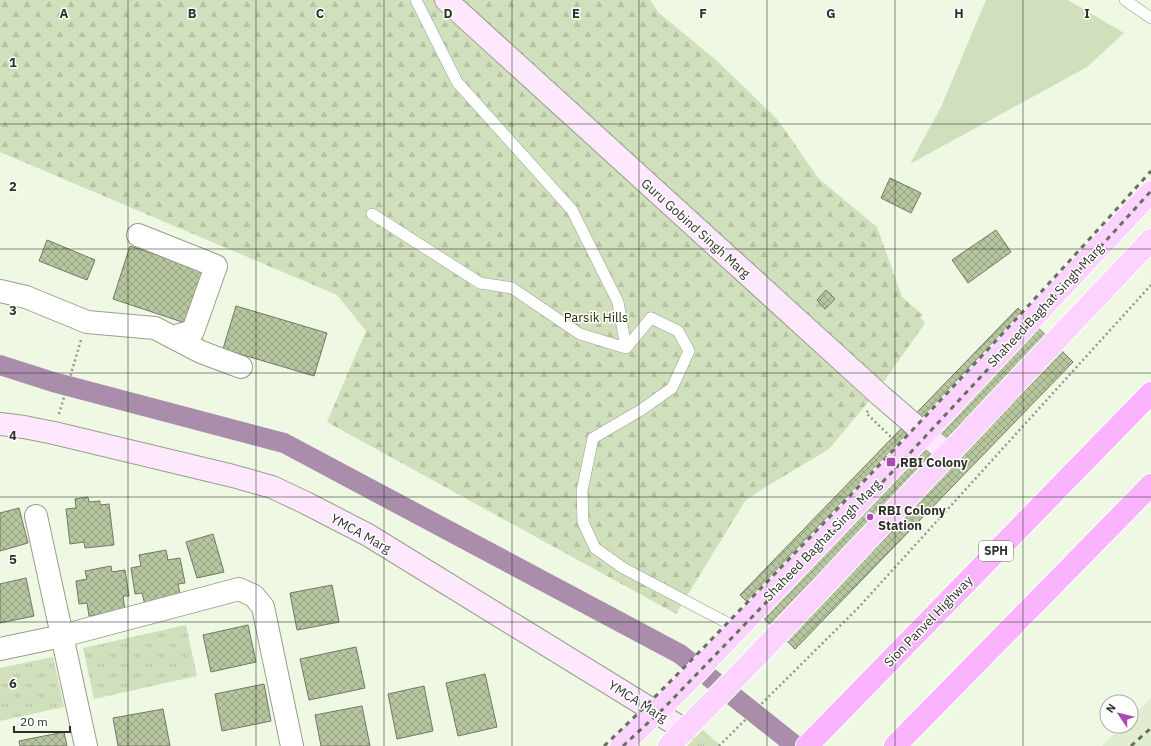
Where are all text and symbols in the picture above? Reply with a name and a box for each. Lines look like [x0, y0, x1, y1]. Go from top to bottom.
text: A [60, 5, 69, 22]
text: B [188, 5, 197, 22]
text: C [316, 5, 325, 22]
text: D [443, 5, 453, 22]
text: E [572, 5, 580, 22]
text: F [699, 5, 707, 22]
text: G [826, 5, 836, 22]
text: H [954, 5, 964, 22]
text: I [1084, 5, 1090, 22]
text: 1 [9, 54, 17, 71]
street label: Guru Gobind Singh Marg [638, 175, 754, 282]
text: 2 [9, 178, 17, 195]
street label: Shaheed Baghat Singh Marg [984, 240, 1107, 371]
text: 3 [9, 302, 17, 319]
park label: Parsik Hills [564, 309, 628, 326]
text: 4 [9, 427, 17, 444]
place label: RBI Colony [900, 454, 968, 471]
marker: RBI Colony [885, 456, 897, 468]
street label: Shaheed Baghat Singh Marg [760, 476, 885, 605]
place label: RBI Colony Station [878, 502, 946, 534]
street label: YMCA Marg [328, 510, 394, 557]
marker: RBI Colony Station [865, 512, 875, 522]
road number: SPH [979, 541, 1013, 561]
text: 5 [9, 551, 17, 568]
street label: Sion Panvel Highway [880, 572, 977, 671]
text: 6 [9, 675, 17, 692]
street label: YMCA Marg [605, 677, 671, 726]
north arrow [1099, 694, 1139, 734]
text: N [1103, 701, 1119, 716]
scale bar [14, 708, 70, 734]
text: 20 m [20, 714, 48, 729]

